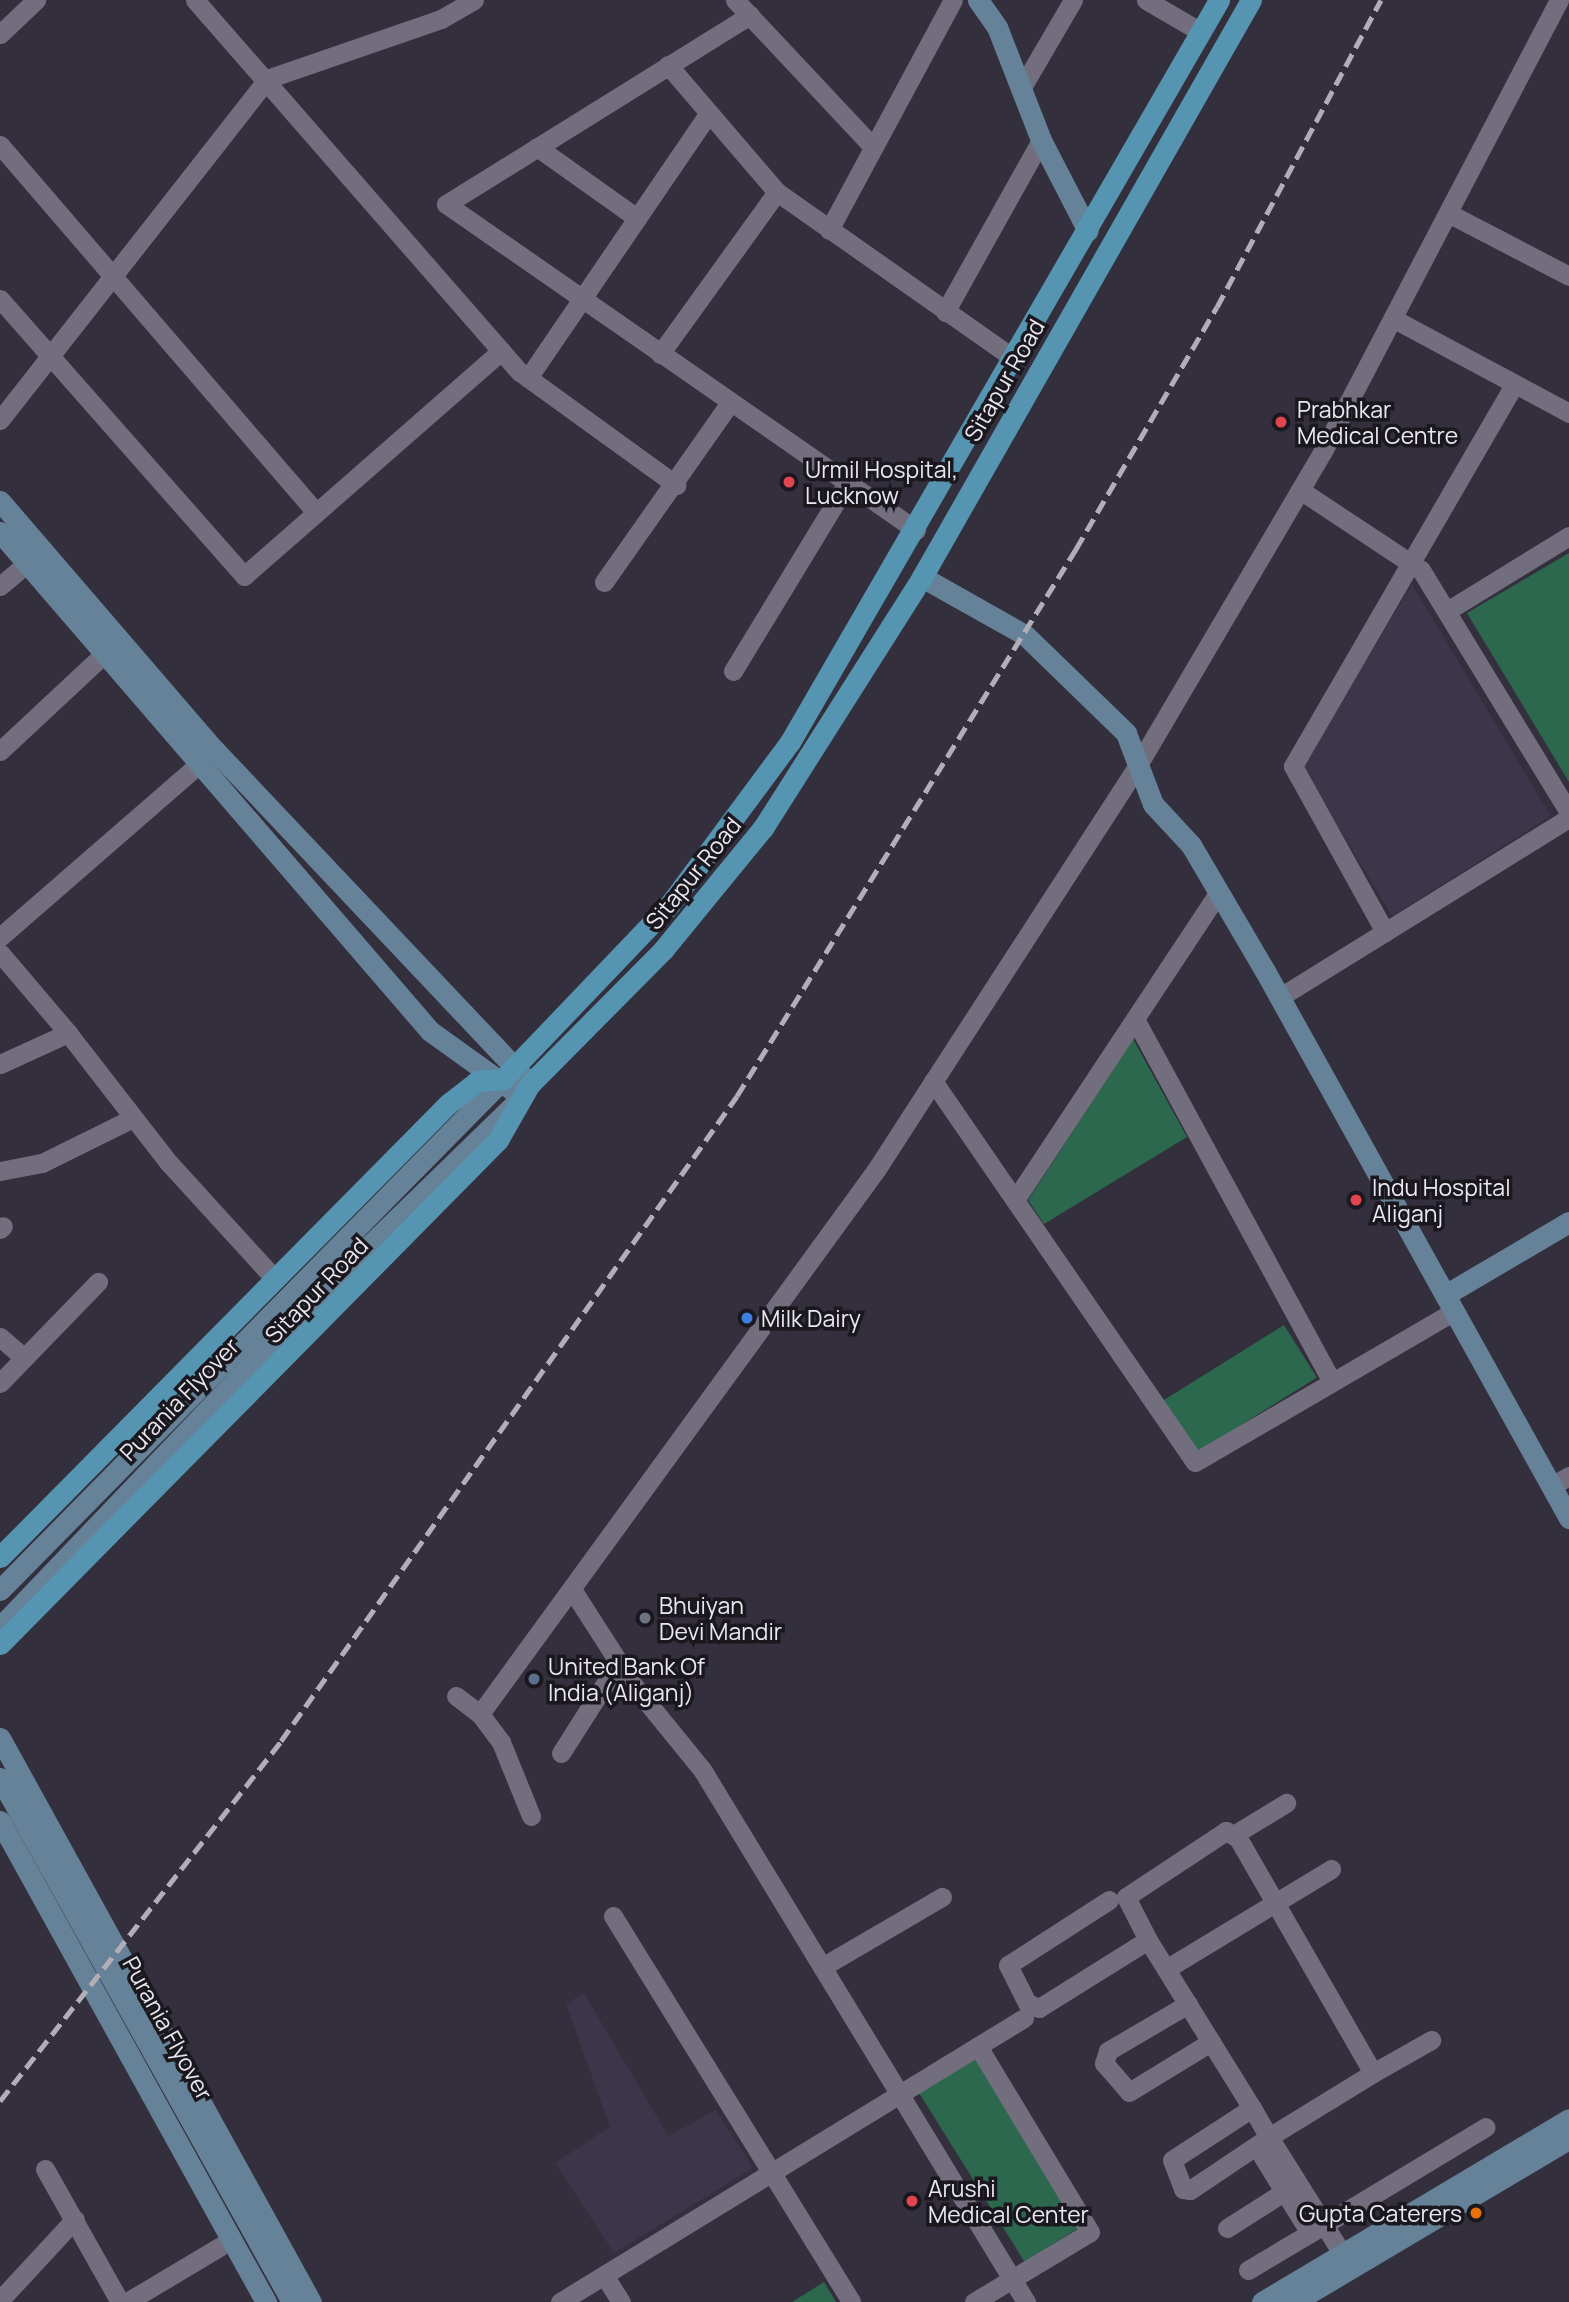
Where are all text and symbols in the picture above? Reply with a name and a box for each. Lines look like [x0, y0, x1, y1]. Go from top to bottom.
street label: Sitapur Road [958, 314, 1050, 446]
place label: Prabhkar Medical Centre [1297, 395, 1458, 449]
marker: Prabhkar Medical Centre [1271, 412, 1291, 432]
place label: Urmil Hospital, Lucknow [805, 455, 958, 509]
marker: Urmil Hospital, Lucknow [779, 472, 799, 492]
street label: Sitapur Road [639, 811, 747, 935]
place label: Indu Hospital Aliganj [1372, 1173, 1510, 1227]
marker: Indu Hospital Aliganj [1346, 1190, 1366, 1210]
street label: Sitapur Road [259, 1231, 373, 1349]
place label: Milk Dairy [761, 1304, 861, 1332]
marker: Milk Dairy [739, 1310, 755, 1326]
street label: Purania Flyover [114, 1332, 244, 1466]
place label: Bhuiyan Devi Mandir [659, 1591, 782, 1645]
marker: Bhuiyan Devi Mandir [637, 1610, 653, 1626]
place label: United Bank Of India (Aliganj) [548, 1652, 705, 1706]
marker: United Bank Of India (Aliganj) [526, 1671, 542, 1687]
street label: Purania Flyover [117, 1952, 219, 2104]
place label: Arushi Medical Center [928, 2174, 1089, 2228]
marker: Arushi Medical Center [902, 2191, 922, 2211]
place label: Gupta Caterers [1299, 2199, 1462, 2227]
marker: Gupta Caterers [1468, 2205, 1484, 2221]

